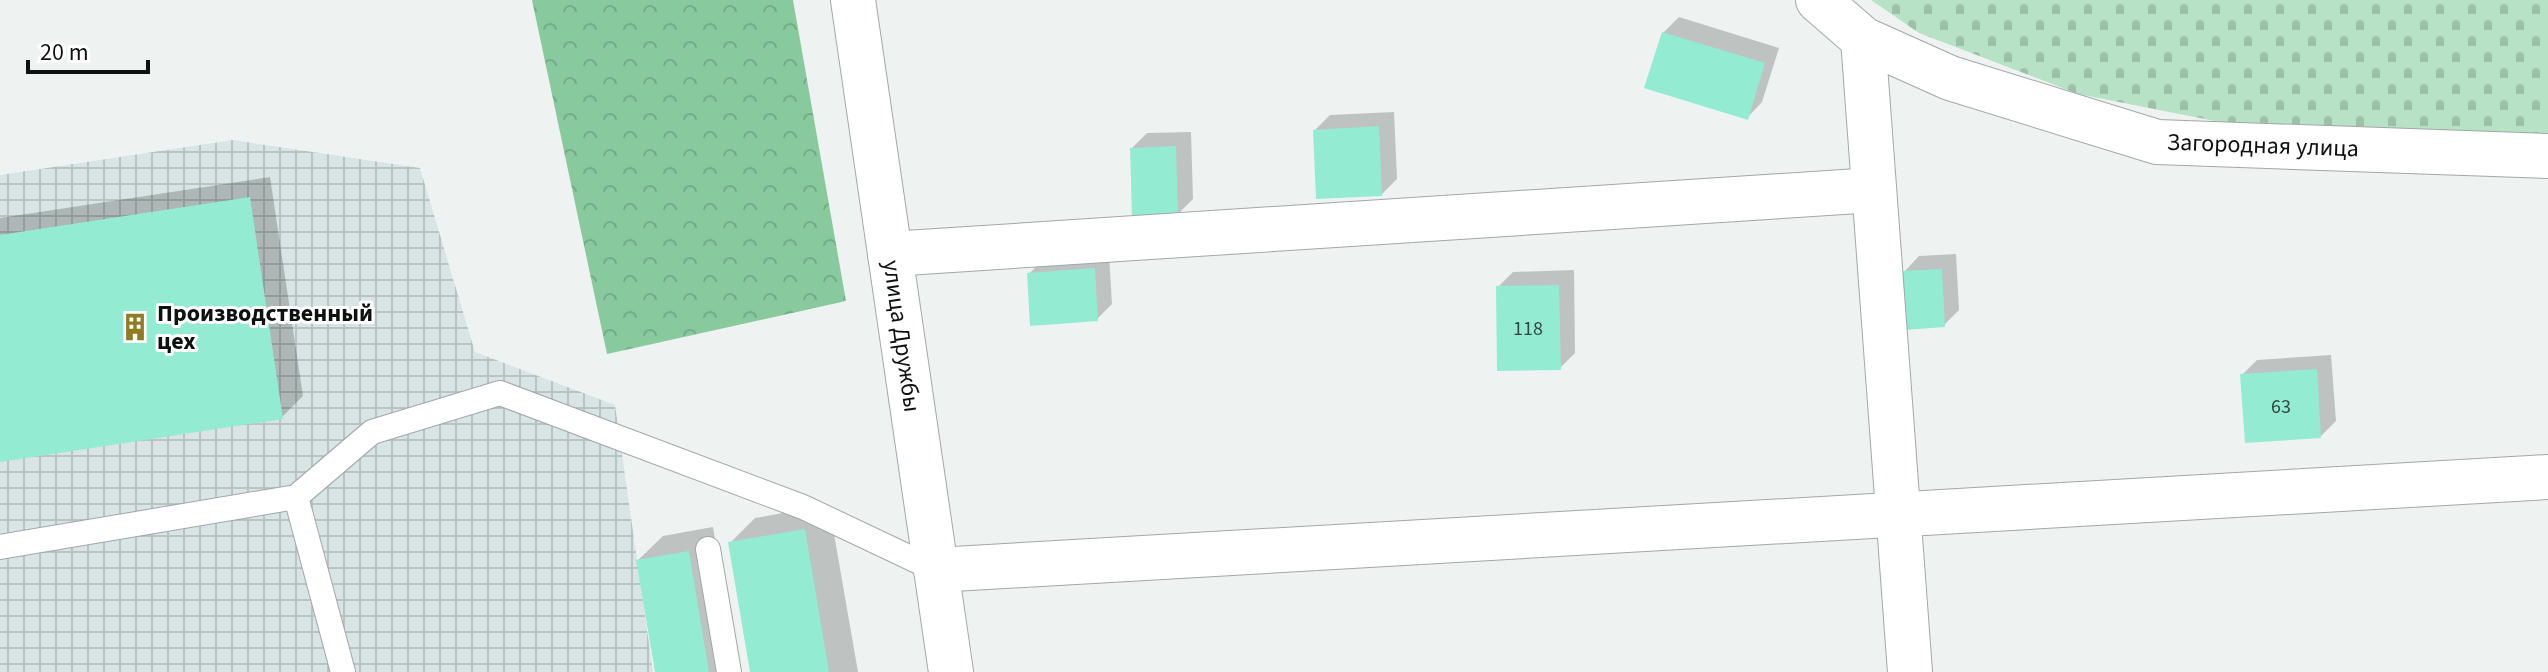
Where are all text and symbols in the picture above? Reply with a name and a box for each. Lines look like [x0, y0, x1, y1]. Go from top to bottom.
scale bar [28, 24, 148, 74]
text: 20 m [40, 35, 89, 70]
street label: Загородная улица [2166, 125, 2359, 166]
street label: улица Дружбы [874, 258, 930, 414]
place label: Производственный цех [157, 296, 373, 359]
building icon: Производственный цех [120, 312, 150, 342]
house number: 118 [1513, 315, 1543, 343]
house number: 63 [2271, 393, 2291, 421]

